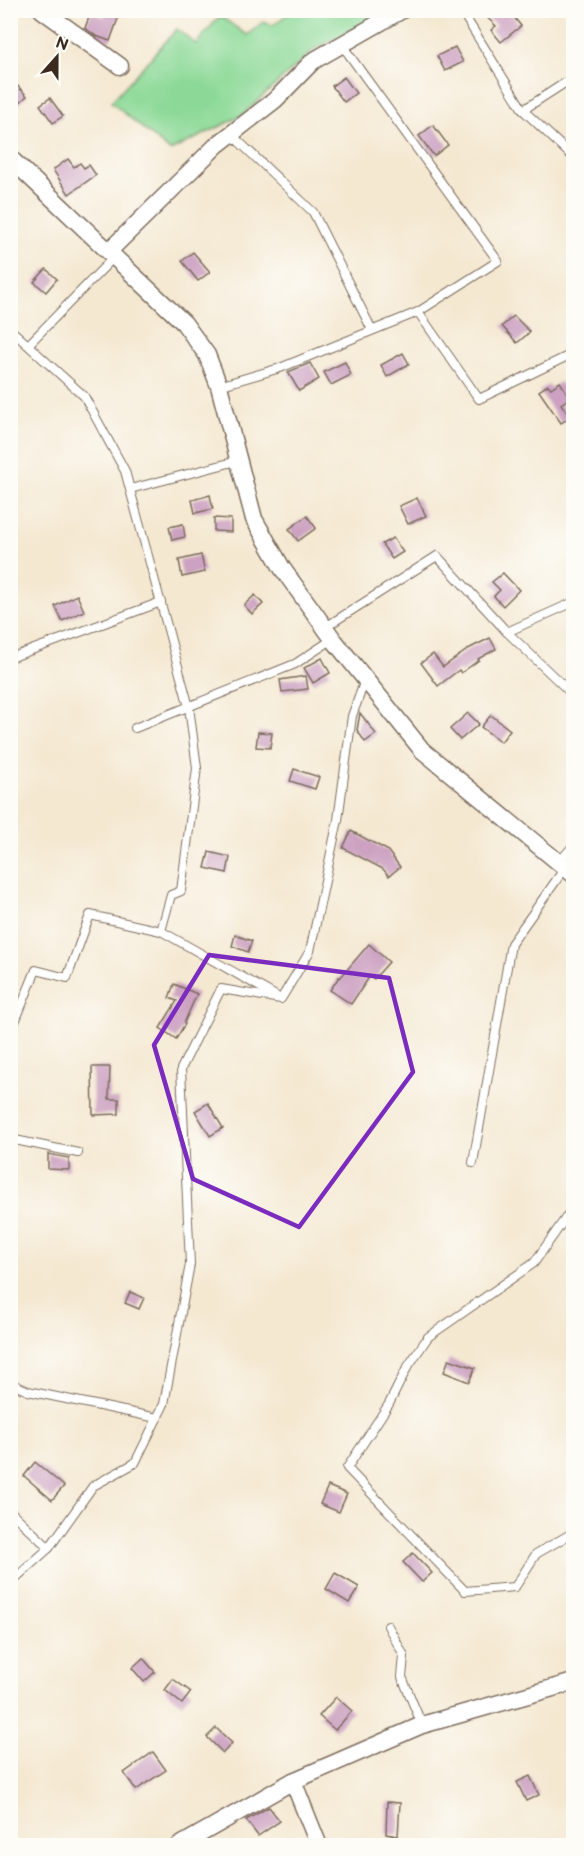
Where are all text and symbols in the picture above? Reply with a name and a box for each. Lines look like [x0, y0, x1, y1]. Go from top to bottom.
north arrow [27, 27, 87, 87]
text: N [53, 33, 71, 55]

